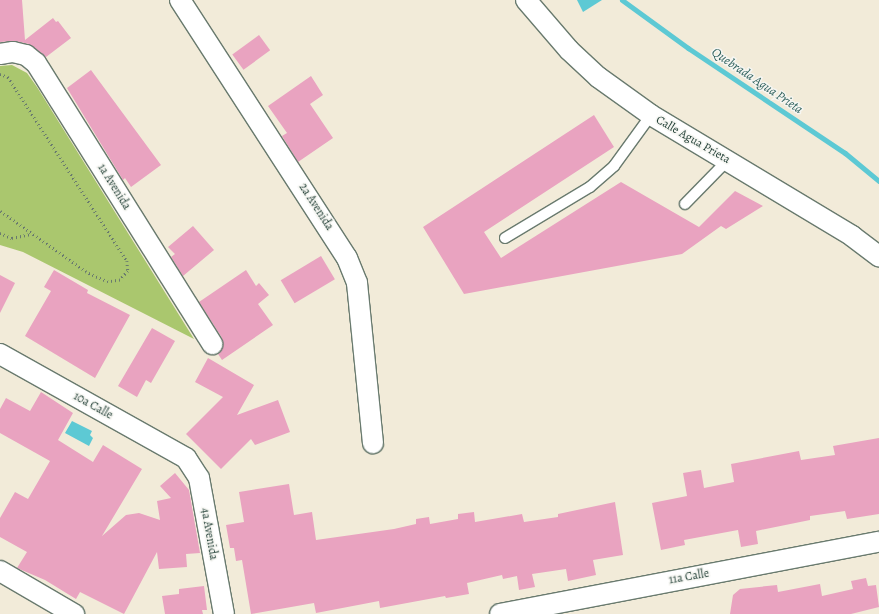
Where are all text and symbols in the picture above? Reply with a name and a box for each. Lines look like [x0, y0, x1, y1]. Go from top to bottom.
water label: Quebrada Agua Prieta [708, 45, 806, 117]
street label: Calle Agua Prieta [653, 113, 733, 167]
street label: 1a Avenida [94, 161, 134, 213]
street label: 2a Avenida [296, 181, 336, 233]
street label: 10a Calle [71, 389, 115, 423]
street label: 4a Avenida [197, 507, 221, 561]
street label: 11a Calle [668, 566, 710, 588]

